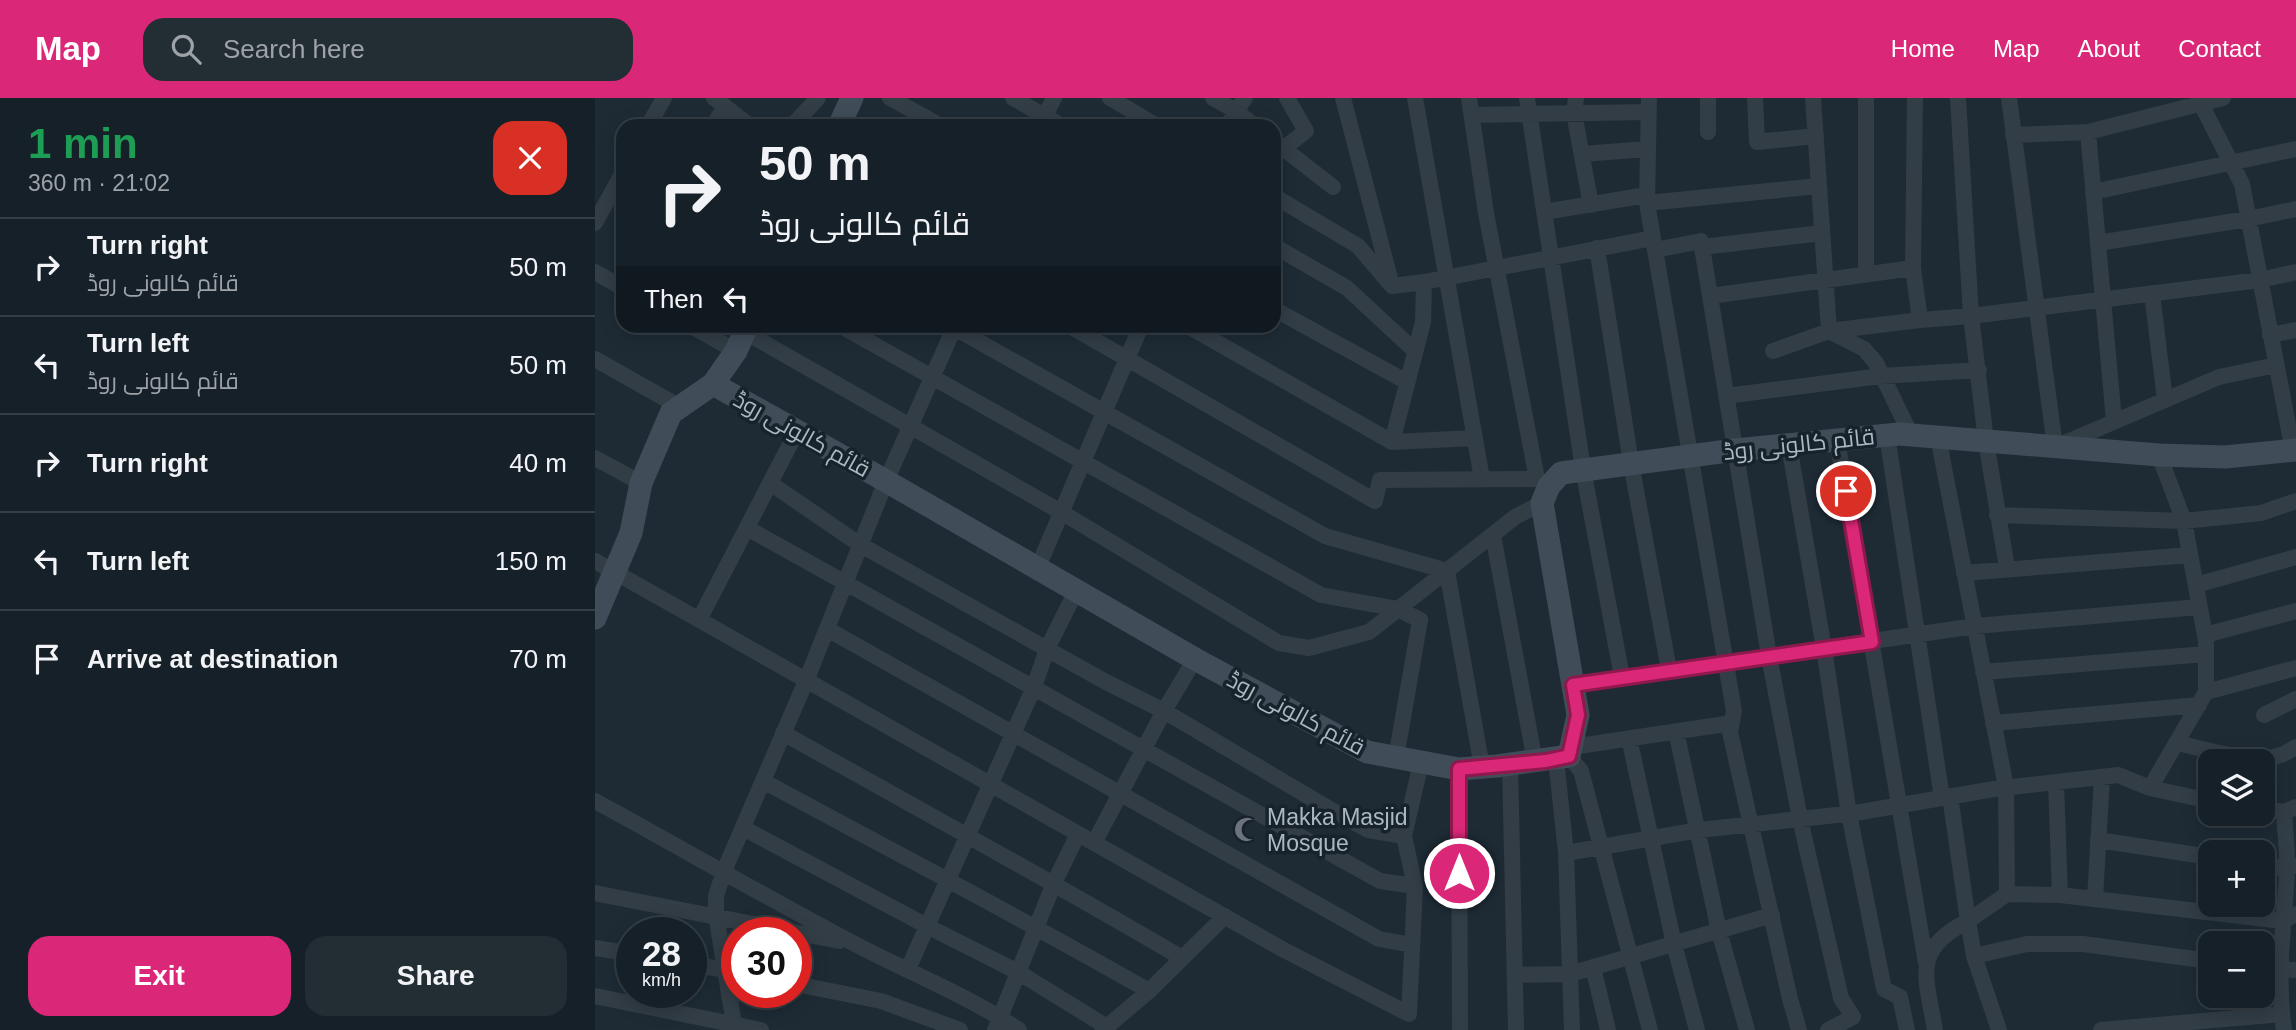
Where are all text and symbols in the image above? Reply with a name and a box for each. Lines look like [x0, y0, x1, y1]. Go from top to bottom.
search box [143, 18, 633, 81]
text: Map [35, 30, 101, 67]
icon: search [167, 30, 205, 68]
text: Search here [223, 34, 365, 64]
text: Home [1891, 35, 1955, 62]
text: Map [1993, 35, 2040, 62]
text: About [2078, 35, 2140, 62]
text: Contact [2178, 35, 2261, 62]
text: 1 min [28, 120, 138, 167]
button: close [493, 121, 567, 195]
text: 50 m [759, 136, 871, 190]
icon: right [644, 147, 735, 238]
text: 360 m · 21:02 [28, 170, 170, 196]
text: قائم کالونی روڈ [759, 206, 970, 242]
text: Turn right [87, 230, 208, 260]
icon: right [28, 248, 66, 286]
text: 50 m [509, 252, 567, 282]
text: قائم کالونی روڈ [87, 270, 239, 296]
icon: left [717, 280, 755, 318]
text: Then [644, 284, 703, 314]
text: Turn left [87, 328, 189, 358]
icon: left [28, 346, 66, 384]
text: 50 m [509, 350, 567, 380]
text: قائم کالونی روڈ [87, 368, 239, 394]
street label: قائم کالونی روڈ [728, 386, 875, 485]
street label: قائم کالونی روڈ [1722, 423, 1876, 468]
icon: right [28, 444, 66, 482]
text: Turn right [87, 448, 208, 478]
text: 40 m [509, 448, 567, 478]
pin [1816, 461, 1876, 521]
icon: arrive [1827, 472, 1865, 510]
icon: left [28, 542, 66, 580]
text: Turn left [87, 546, 189, 576]
text: 150 m [495, 546, 567, 576]
icon: arrive [28, 640, 66, 678]
text: Arrive at destination [87, 644, 338, 674]
text: 70 m [509, 644, 567, 674]
street label: قائم کالونی روڈ [1221, 666, 1369, 763]
map controls [2198, 749, 2275, 1008]
button: layers [2198, 749, 2275, 826]
place label: Makka Masjid Mosque [1267, 804, 1408, 856]
mosque icon: Makka Masjid Mosque [1233, 816, 1261, 844]
position arrow [1422, 836, 1496, 910]
button: + [2198, 840, 2275, 917]
speed limit sign: 30 [721, 917, 812, 1008]
button: − [2198, 931, 2275, 1008]
text: 28 [642, 934, 681, 973]
button: Exit [28, 936, 291, 1016]
button: Share [305, 936, 567, 1016]
text: km/h [642, 970, 681, 990]

